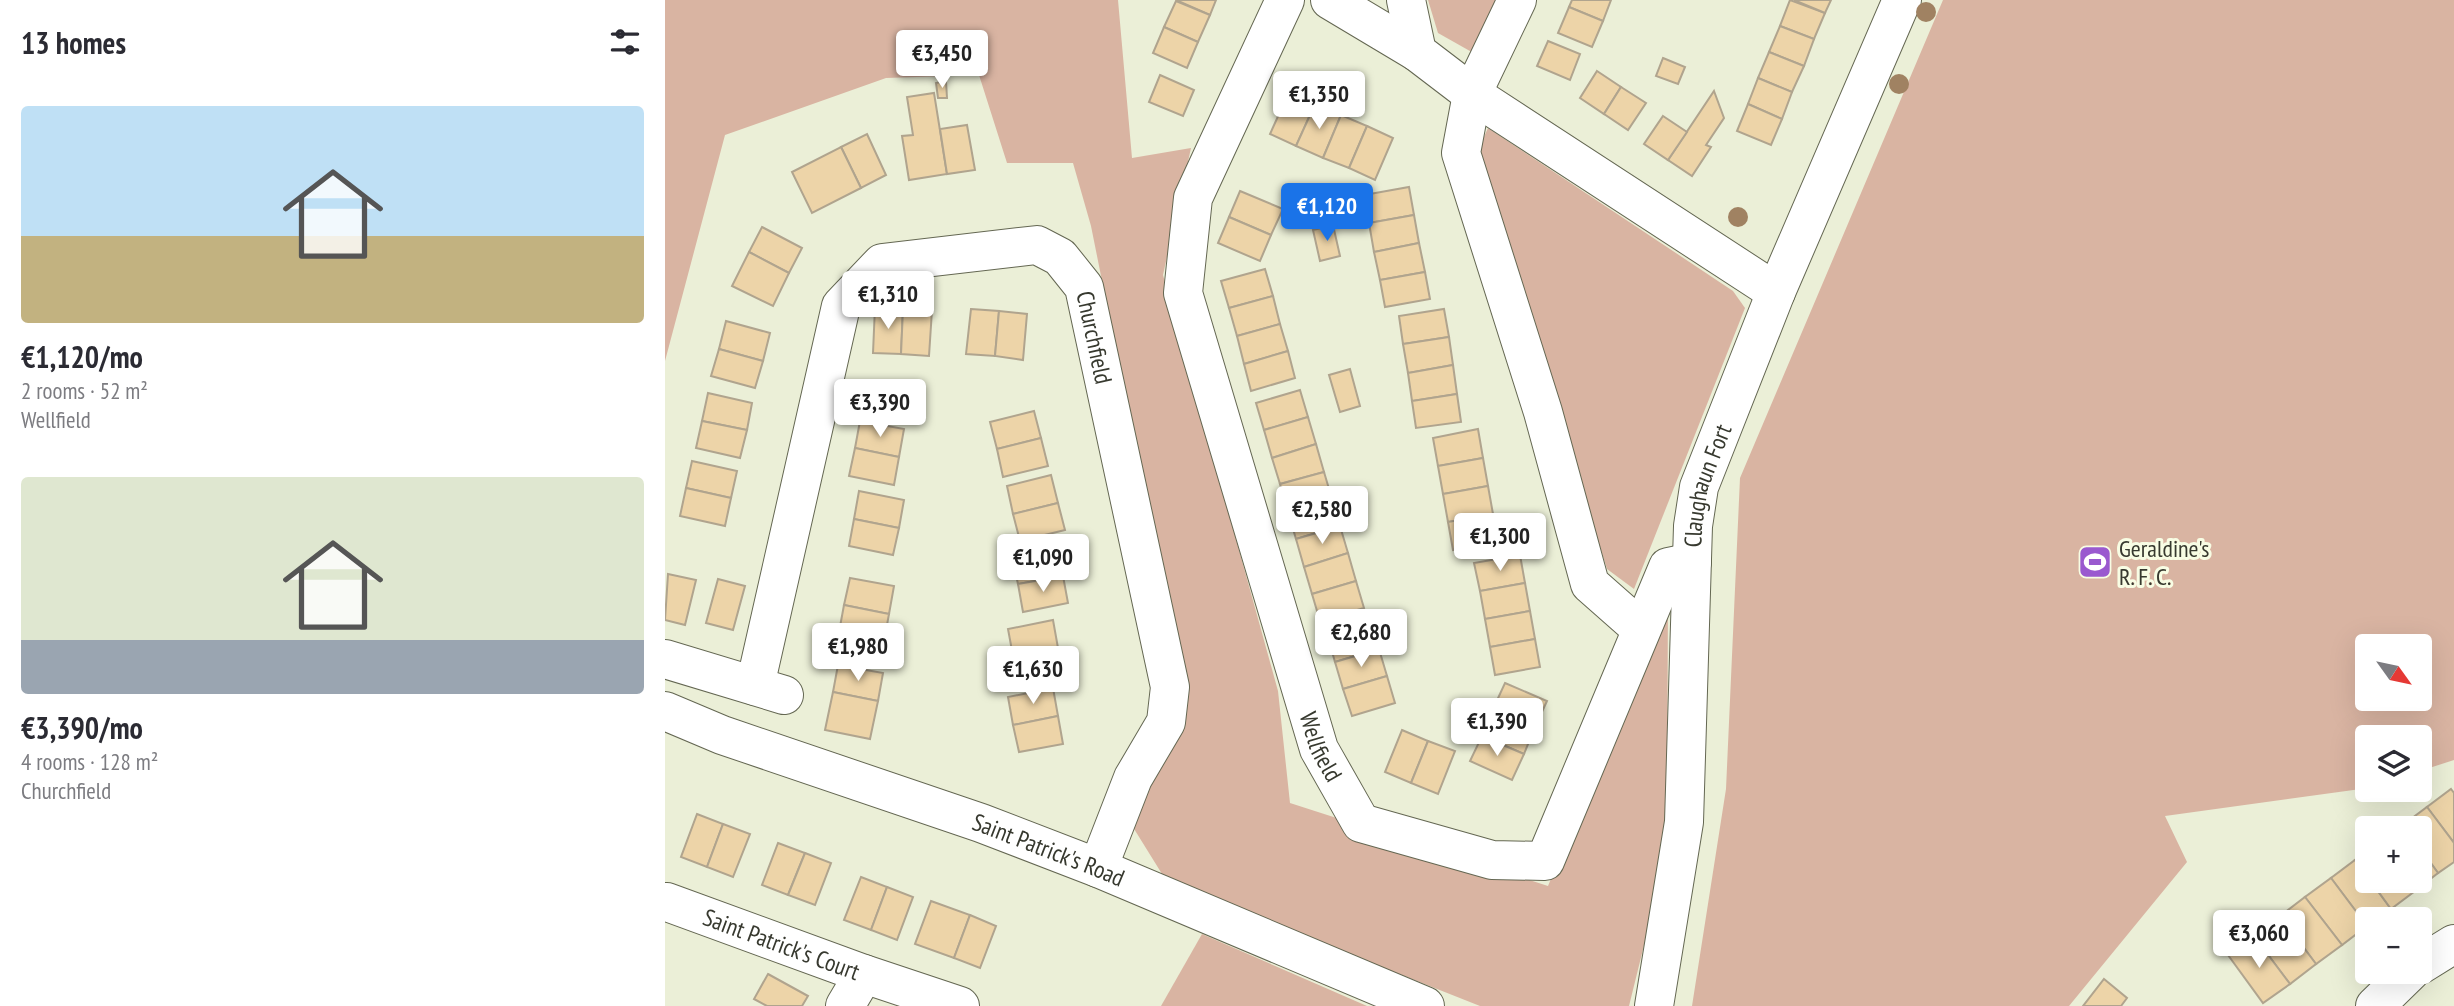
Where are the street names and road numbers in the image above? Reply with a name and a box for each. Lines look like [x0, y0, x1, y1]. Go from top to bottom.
street label: Churchfield [1070, 288, 1120, 387]
street label: Claughaun Fort [1677, 419, 1738, 548]
street label: Wellfield [1293, 708, 1350, 787]
street label: Saint Patrick's Road [969, 806, 1129, 893]
street label: Saint Patrick's Court [699, 901, 865, 987]

